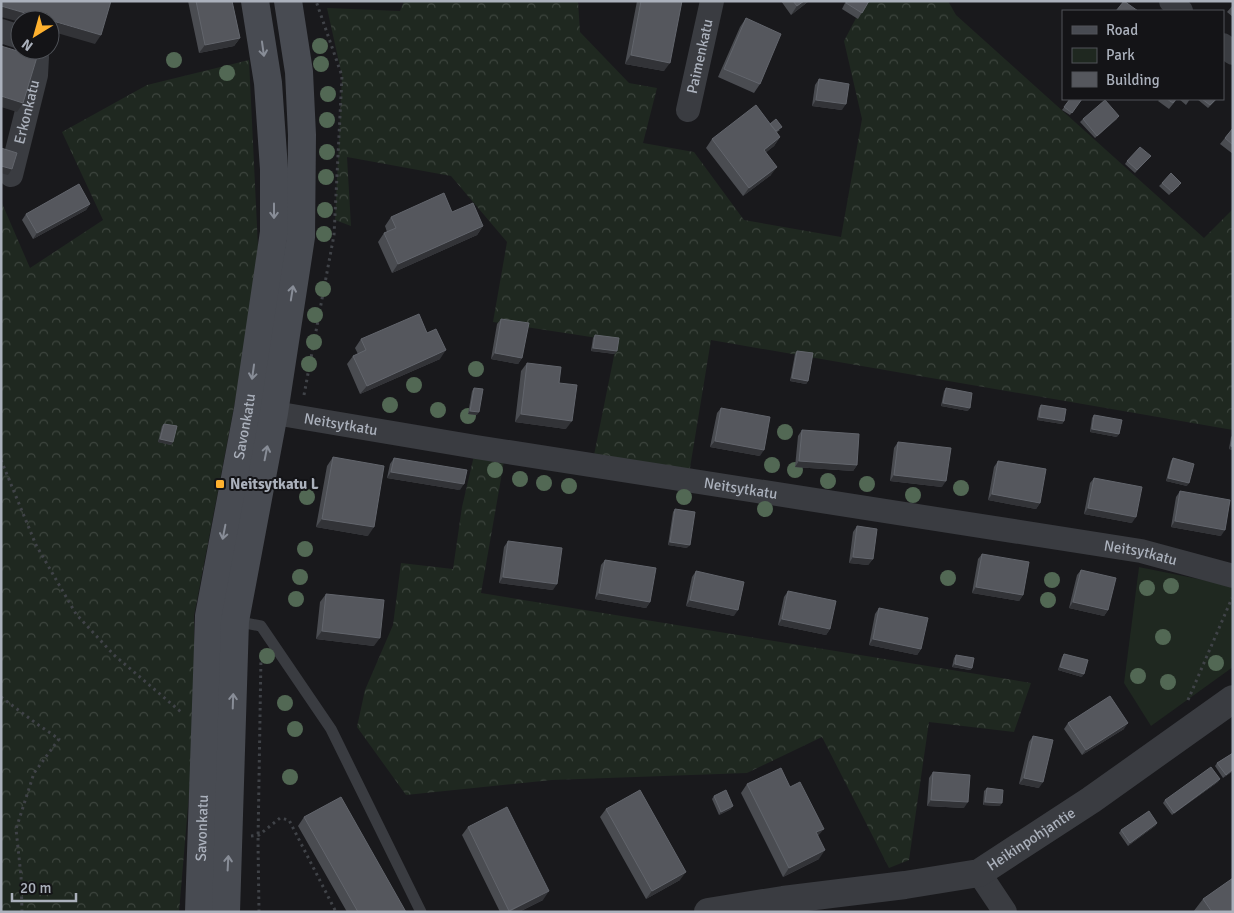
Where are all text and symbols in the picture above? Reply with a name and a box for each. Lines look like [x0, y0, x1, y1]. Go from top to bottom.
north arrow [10, 10, 60, 60]
legend [1062, 10, 1224, 100]
street label: Paimenkatu [683, 17, 717, 95]
text: Road [1106, 21, 1138, 39]
text: N [18, 35, 36, 55]
one-way arrow [259, 41, 269, 57]
text: Park [1106, 46, 1135, 64]
text: Building [1106, 71, 1160, 89]
street label: Erkonkatu [10, 78, 43, 146]
one-way arrow [269, 202, 279, 219]
one-way arrow [288, 285, 298, 301]
one-way arrow [248, 364, 258, 380]
street label: Savonkatu [230, 392, 259, 461]
street label: Neitsytkatu [303, 409, 379, 439]
one-way arrow [262, 446, 272, 462]
street label: Neitsytkatu [703, 474, 779, 503]
place label: Neitsytkatu L [230, 475, 319, 493]
marker: Neitsytkatu L [214, 478, 226, 490]
one-way arrow [219, 524, 229, 540]
street label: Neitsytkatu [1103, 536, 1179, 569]
one-way arrow [228, 693, 238, 709]
street label: Savonkatu [192, 794, 212, 862]
street label: Heikinpohjantie [983, 804, 1079, 875]
one-way arrow [224, 855, 233, 871]
scale bar [12, 870, 76, 902]
text: 20 m [20, 879, 51, 897]

